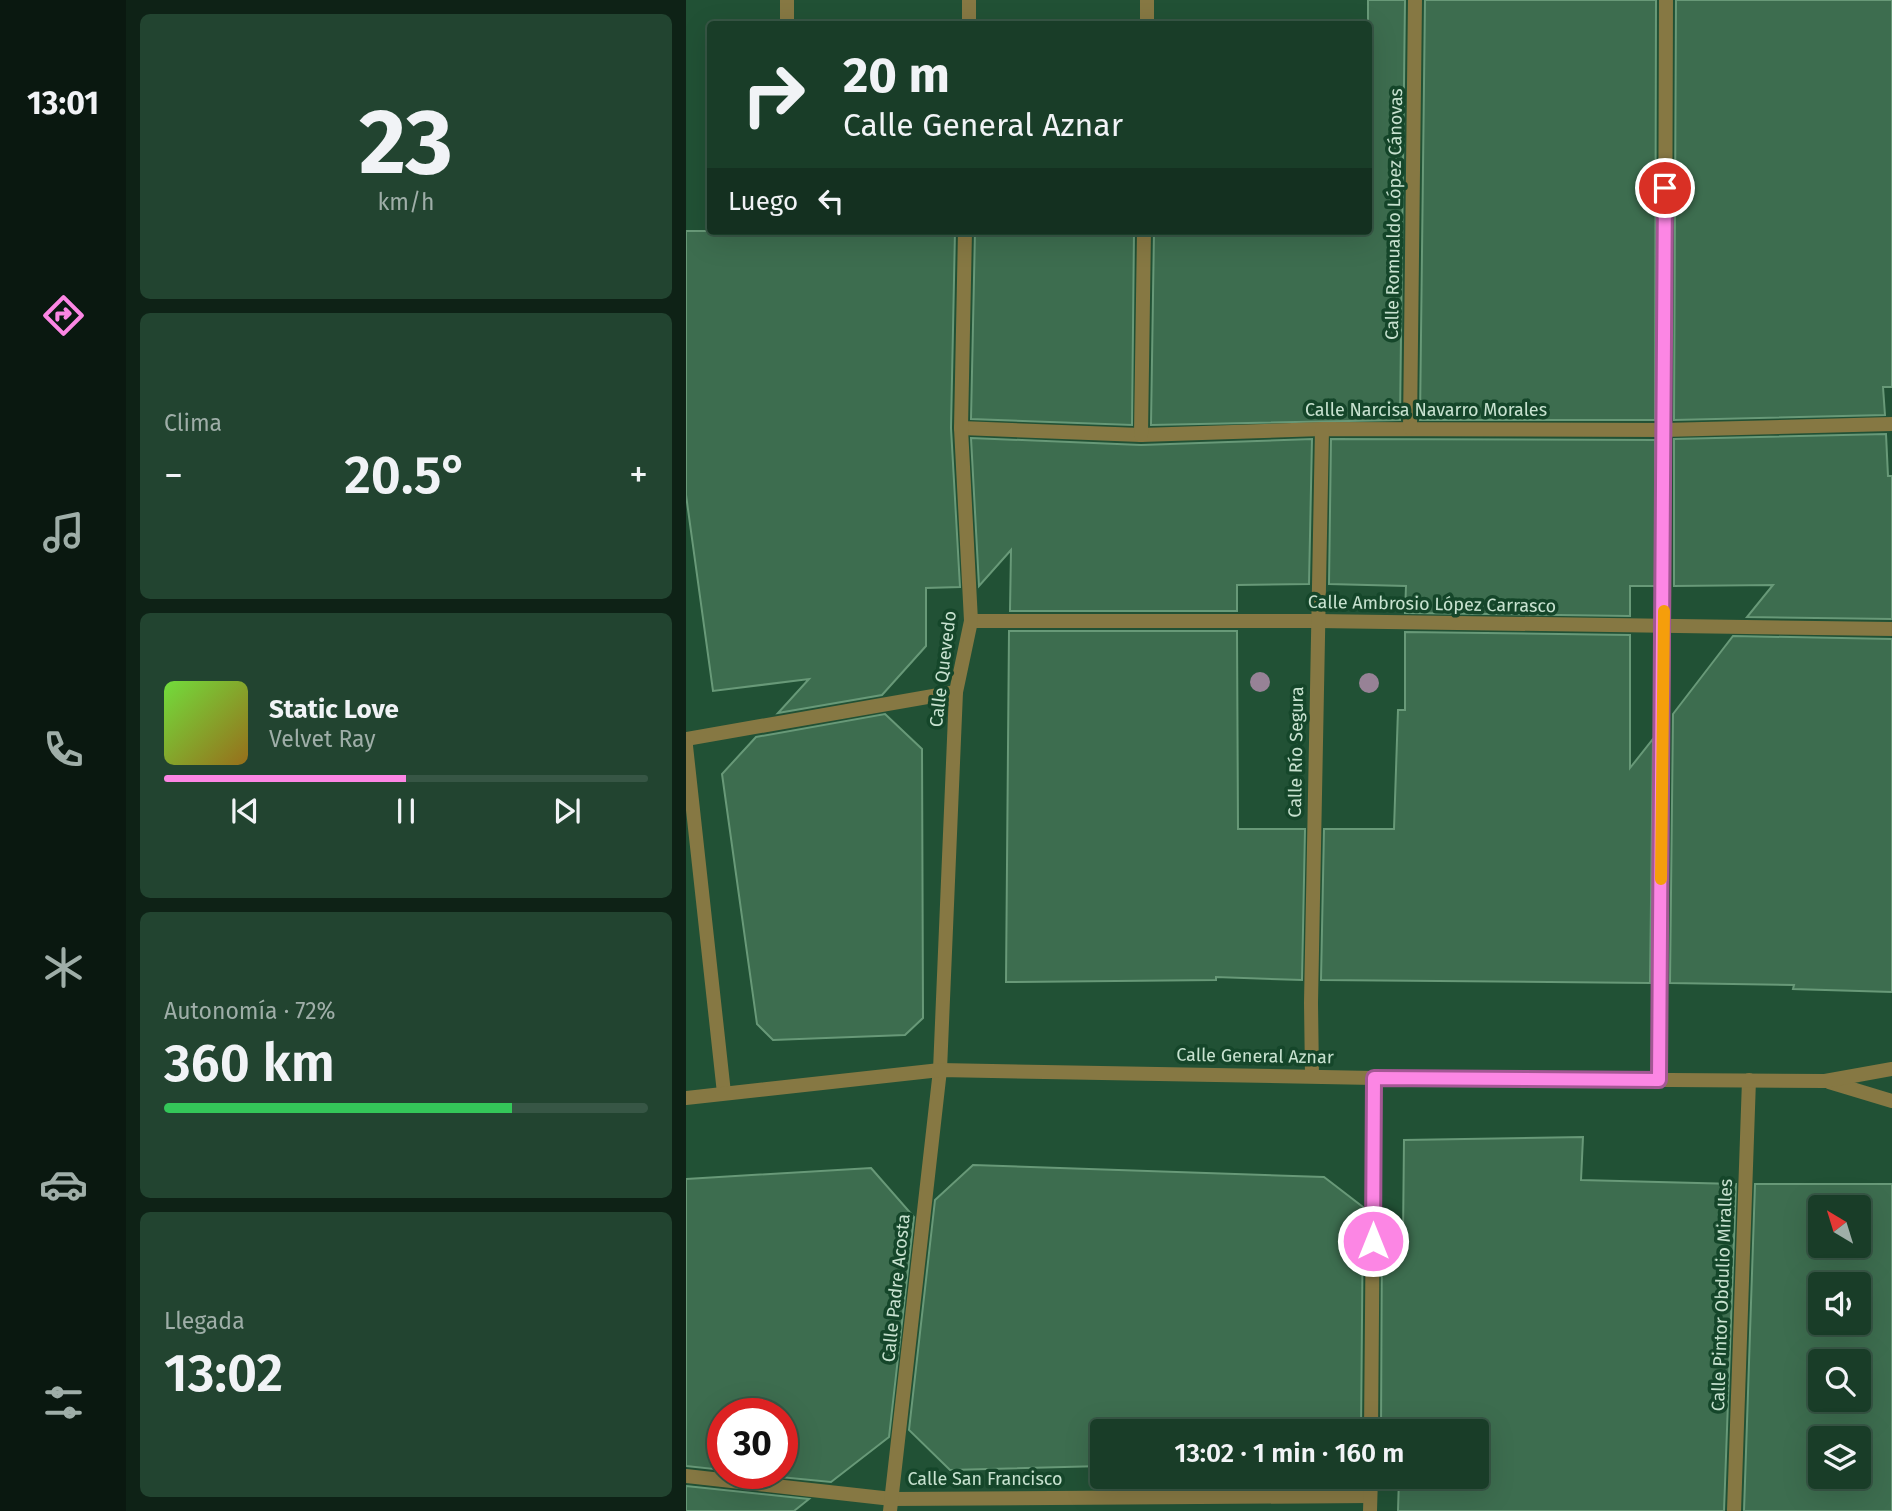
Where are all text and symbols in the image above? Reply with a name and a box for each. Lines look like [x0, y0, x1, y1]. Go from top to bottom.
text: 20 m [843, 46, 950, 105]
icon: right [728, 49, 819, 140]
text: 13:01 [27, 84, 99, 122]
text: 23 [359, 88, 453, 197]
street label: Calle Romualdo López Cánovas [1381, 88, 1407, 340]
text: Calle General Aznar [843, 106, 1123, 144]
pin [1635, 158, 1695, 218]
icon: arrive [1646, 169, 1684, 207]
icon: left [812, 182, 850, 220]
text: Luego [728, 186, 798, 217]
text: km/h [378, 188, 434, 216]
icon: directions [39, 291, 88, 340]
street label: Calle Narcisa Navarro Morales [1305, 399, 1547, 421]
text: Clima [164, 409, 222, 437]
text: 20.5° [344, 444, 468, 507]
text: − [164, 452, 183, 498]
text: + [629, 452, 648, 498]
icon: music [39, 508, 88, 557]
street label: Calle Ambrosio López Carrasco [1308, 591, 1556, 617]
street label: Calle Quevedo [925, 610, 961, 728]
street label: Calle Río Segura [1284, 686, 1308, 818]
text: Static Love [269, 694, 399, 725]
icon: phone [39, 725, 88, 774]
text: Velvet Ray [269, 725, 376, 753]
icon: previous [226, 792, 264, 830]
icon: pause [387, 792, 425, 830]
icon: next [548, 792, 586, 830]
icon: climate [39, 943, 88, 992]
text: Autonomía · 72% [164, 997, 336, 1025]
text: 360 km [164, 1032, 335, 1095]
street label: Calle General Aznar [1176, 1044, 1334, 1068]
icon: car [39, 1160, 88, 1209]
street label: Calle Pintor Obdulio Miralles [1707, 1178, 1737, 1412]
north arrow [1808, 1195, 1871, 1258]
map controls [1808, 1195, 1871, 1489]
position arrow [1336, 1204, 1410, 1278]
street label: Calle Padre Acosta [877, 1213, 915, 1363]
button: sound [1808, 1272, 1871, 1335]
text: Llegada [164, 1307, 245, 1335]
text: 13:02 [164, 1342, 283, 1405]
button: search [1808, 1349, 1871, 1412]
icon: filters [39, 1378, 88, 1427]
speed limit sign: 30 [707, 1398, 798, 1489]
button: layers [1808, 1426, 1871, 1489]
text: 13:02 · 1 min · 160 m [1175, 1438, 1404, 1469]
street label: Calle San Francisco [907, 1468, 1063, 1490]

